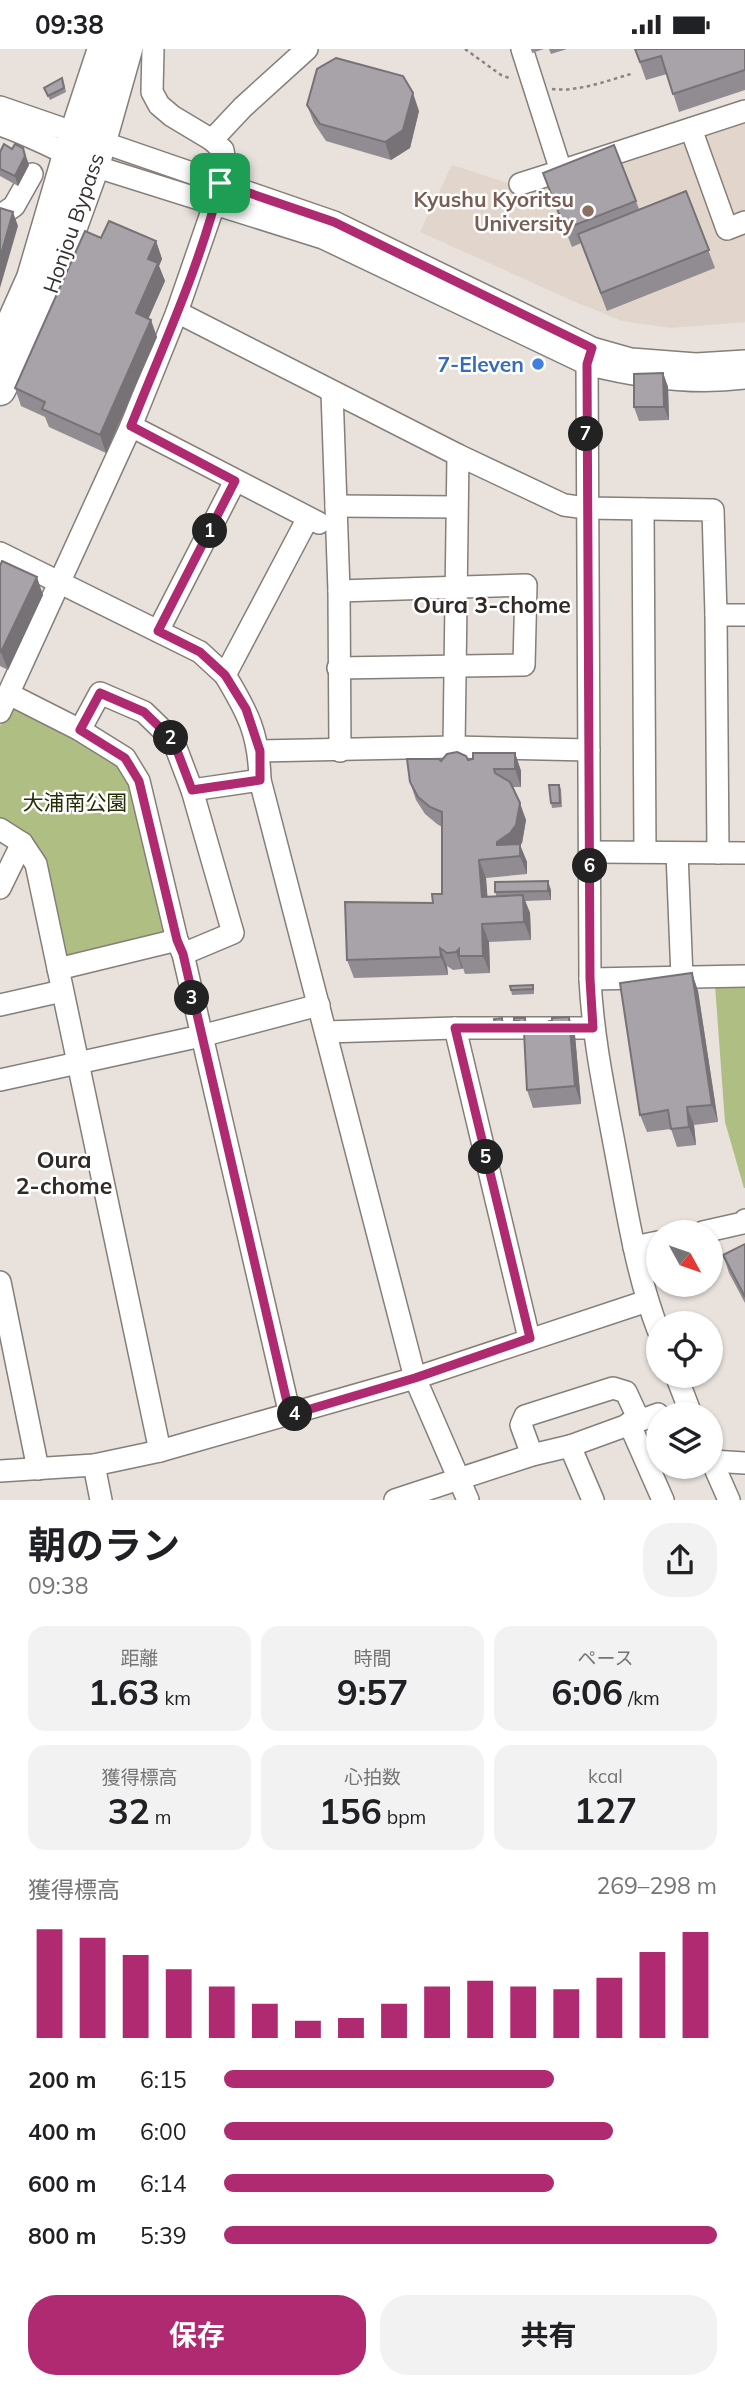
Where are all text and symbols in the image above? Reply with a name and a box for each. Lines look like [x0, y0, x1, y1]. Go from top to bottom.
text: 09:38 [35, 8, 104, 41]
street label: Honjou Bypass [37, 150, 109, 296]
pin [190, 153, 250, 213]
icon: arrive [201, 164, 239, 202]
place label: Kyushu Kyoritsu University [414, 186, 575, 236]
marker: Kyushu Kyoritsu University [580, 203, 596, 219]
place label: 7-Eleven [438, 351, 524, 377]
marker: 7-Eleven [530, 356, 546, 372]
pin: 7 [568, 417, 604, 451]
text: 7 [580, 421, 591, 445]
pin: 1 [192, 513, 228, 549]
text: 1 [204, 518, 215, 542]
district label: Oura 3-chome [413, 590, 571, 619]
pin: 2 [154, 721, 188, 755]
text: 2 [165, 725, 176, 749]
park label: 大浦南公園 [23, 789, 128, 815]
pin: 6 [572, 849, 608, 883]
text: 6 [584, 853, 595, 877]
pin: 3 [174, 981, 210, 1016]
text: 3 [186, 985, 197, 1009]
pin: 5 [468, 1139, 504, 1175]
text: 5 [480, 1144, 491, 1168]
district label: Oura 2-chome [16, 1145, 112, 1200]
north arrow [646, 1220, 723, 1297]
map controls [646, 1220, 723, 1479]
button: locate [646, 1311, 723, 1388]
pin: 4 [278, 1397, 312, 1431]
text: 4 [289, 1401, 300, 1425]
button: layers [646, 1402, 723, 1479]
text: 朝のラン [28, 1521, 180, 1569]
button: share [643, 1523, 717, 1597]
text: 09:38 [28, 1571, 88, 1600]
text: 距離 [120, 1646, 159, 1670]
text: 時間 [353, 1646, 392, 1670]
text: ペース [577, 1646, 634, 1670]
text: 1.63 [88, 1670, 160, 1714]
text: 9:57 [337, 1670, 408, 1714]
text: 6:06 [551, 1670, 623, 1714]
text: km [160, 1686, 191, 1710]
text: /km [623, 1686, 660, 1710]
text: kcal [588, 1764, 623, 1788]
text: 獲得標高 [101, 1765, 178, 1789]
text: 心拍数 [344, 1765, 401, 1789]
text: 127 [574, 1788, 637, 1832]
text: 32 [108, 1789, 150, 1833]
text: 156 [319, 1789, 382, 1833]
text: m [150, 1805, 171, 1829]
text: bpm [382, 1805, 426, 1829]
text: 269–298 m [596, 1871, 717, 1900]
text: 獲得標高 [28, 1875, 120, 1904]
text: 200 m [28, 2065, 96, 2094]
text: 6:15 [140, 2065, 187, 2094]
text: 400 m [28, 2117, 96, 2146]
text: 6:00 [140, 2117, 187, 2146]
text: 600 m [28, 2169, 96, 2198]
text: 6:14 [140, 2169, 187, 2198]
text: 800 m [28, 2221, 96, 2250]
text: 5:39 [140, 2221, 187, 2250]
button: 保存 [28, 2295, 366, 2375]
button: 共有 [380, 2295, 717, 2375]

